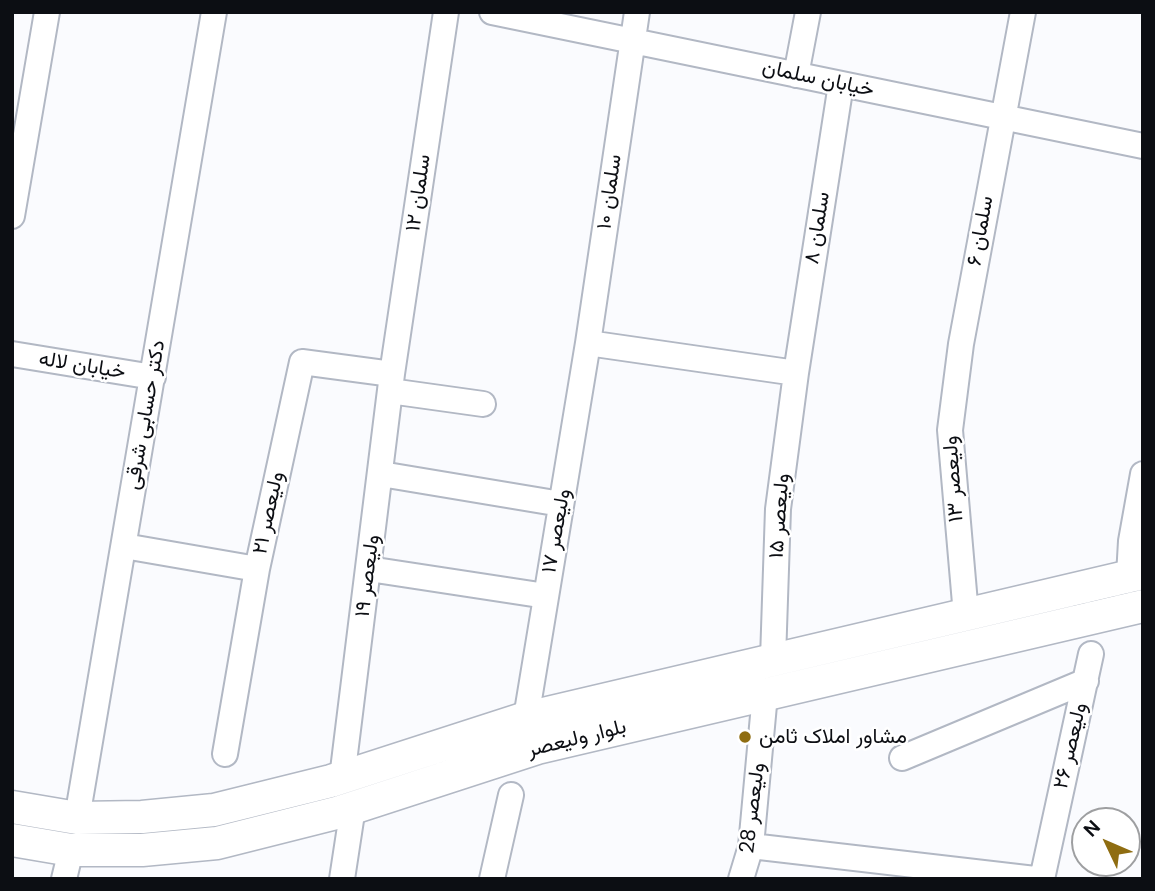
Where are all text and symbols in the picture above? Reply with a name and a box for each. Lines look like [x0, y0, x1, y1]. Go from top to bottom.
street label: خیابان سلمان [760, 55, 876, 103]
street label: سلمان ۱۲ [401, 153, 437, 233]
street label: سلمان ۱۰ [592, 153, 628, 231]
street label: سلمان ۸ [800, 190, 836, 266]
street label: سلمان ۶ [962, 194, 1000, 268]
street label: دکتر حسابی شرقی [120, 338, 172, 492]
street label: خیابان لاله [37, 347, 127, 385]
street label: ولیعصر ۱۳ [938, 435, 970, 523]
street label: ولیعصر ۲۱ [248, 469, 290, 557]
street label: ولیعصر ۱۵ [764, 473, 796, 559]
street label: ولیعصر ۱۷ [537, 487, 577, 575]
street label: ولیعصر ۱۹ [350, 533, 386, 619]
street label: ولیعصر ۲۶ [1049, 700, 1093, 792]
street label: بلوار ولیعصر [525, 715, 629, 763]
place label: مشاور املاک ثامن [759, 724, 907, 750]
marker: مشاور املاک ثامن [737, 729, 753, 745]
street label: ولیعصر 28 [735, 761, 771, 855]
north arrow [1071, 807, 1141, 877]
text: N [1078, 815, 1106, 842]

